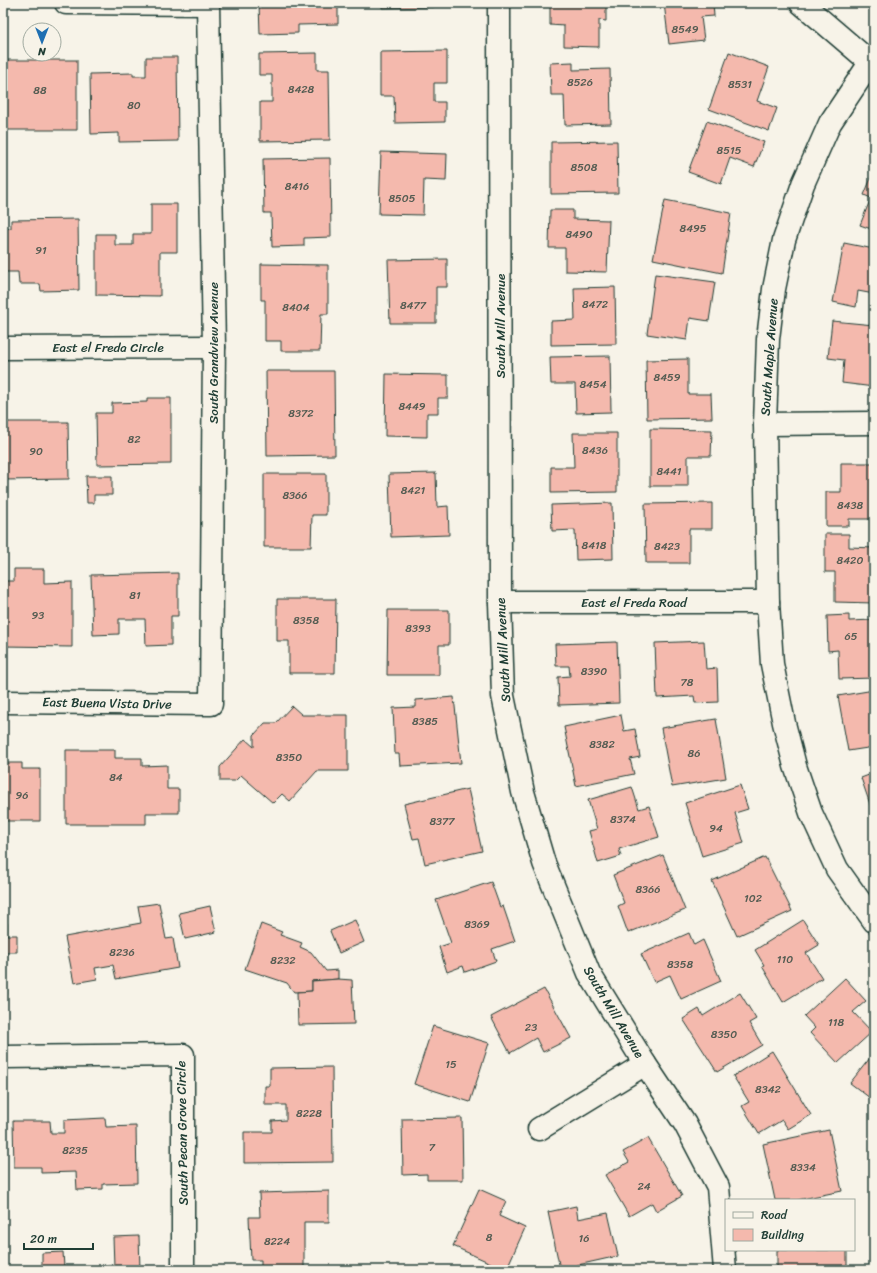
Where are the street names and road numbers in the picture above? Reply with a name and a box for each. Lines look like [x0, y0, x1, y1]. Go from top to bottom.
street label: South Mill Avenue [489, 274, 512, 378]
street label: South Grandview Avenue [202, 282, 225, 424]
street label: South Maple Avenue [753, 297, 785, 417]
street label: East el Freda Circle [52, 336, 164, 359]
street label: East el Freda Road [581, 591, 688, 614]
street label: South Mill Avenue [489, 597, 517, 703]
street label: East Buena Vista Drive [42, 690, 172, 716]
street label: South Mill Avenue [577, 961, 651, 1063]
street label: South Pecan Grove Circle [169, 1060, 195, 1205]

